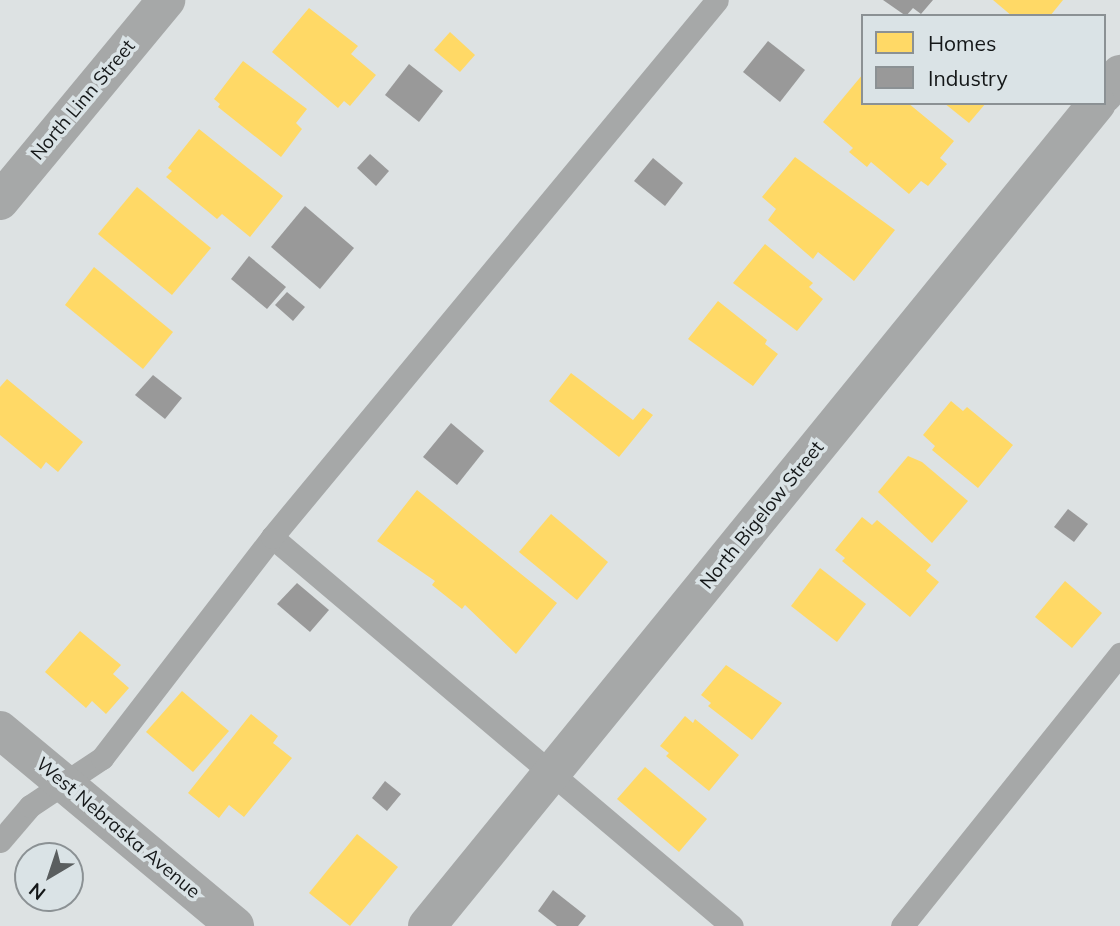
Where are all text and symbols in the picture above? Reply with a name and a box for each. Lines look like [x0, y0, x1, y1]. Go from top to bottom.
legend [861, 14, 1106, 105]
text: Homes [928, 30, 996, 56]
street label: North Linn Street [26, 35, 140, 165]
text: Industry [928, 65, 1008, 91]
street label: North Bigelow Street [695, 436, 829, 594]
street label: West Nebraska Avenue [31, 753, 205, 903]
north arrow [14, 842, 84, 912]

